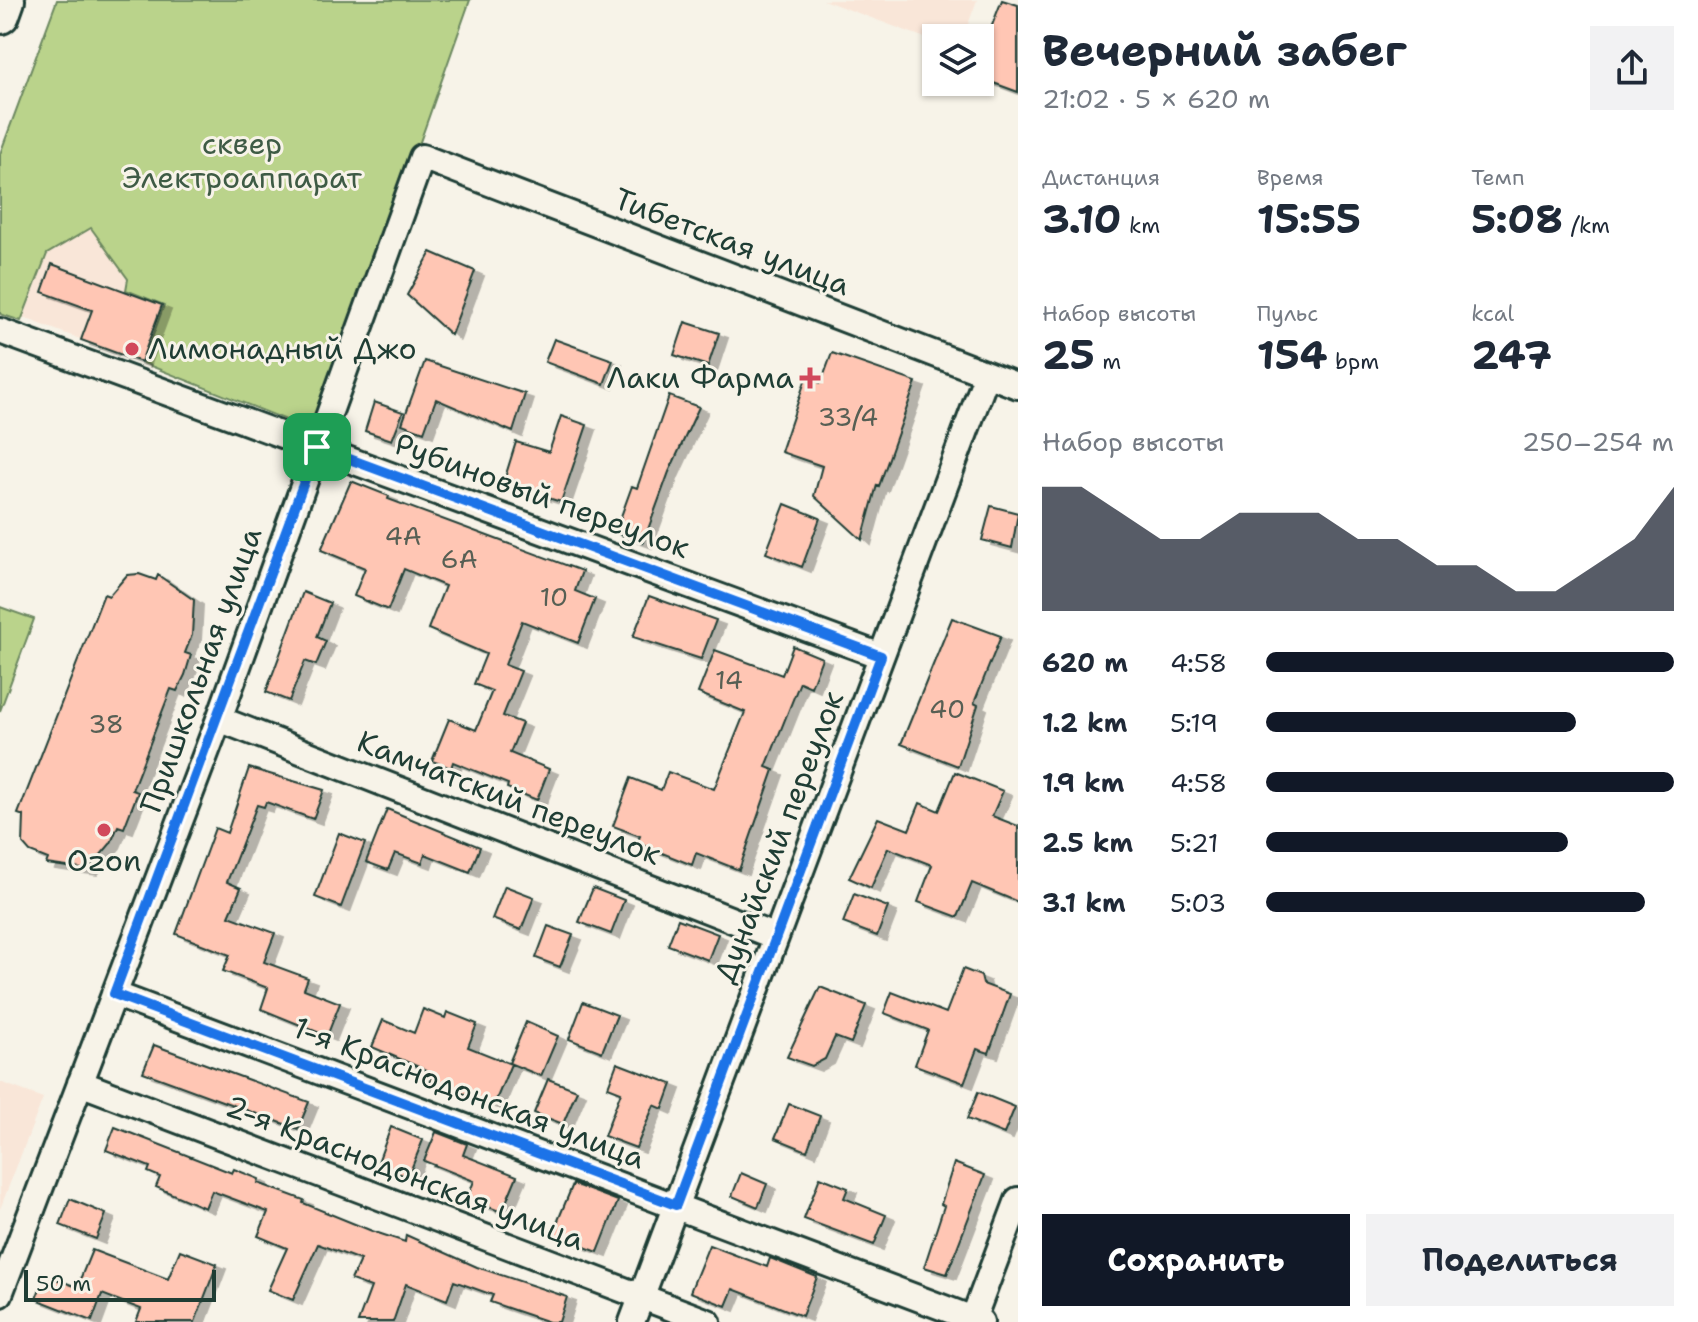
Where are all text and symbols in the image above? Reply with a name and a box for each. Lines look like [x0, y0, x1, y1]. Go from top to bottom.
text: Вечерний забег [1042, 21, 1407, 80]
map controls [922, 24, 994, 96]
button: layers [922, 24, 994, 96]
button: share [1590, 26, 1674, 110]
text: 21:02 · 5 × 620 m [1042, 81, 1270, 116]
park label: cквер Электроаппарат [122, 123, 362, 198]
text: Дистанция [1042, 163, 1160, 192]
text: Время [1257, 163, 1324, 192]
text: Темп [1471, 163, 1525, 192]
street label: Тибетская улица [608, 178, 856, 305]
text: 3.10 [1042, 192, 1122, 246]
text: 15:55 [1257, 192, 1361, 246]
text: 5:08 [1471, 192, 1563, 246]
text: km [1122, 211, 1160, 240]
text: /km [1563, 211, 1610, 240]
text: Набор высоты [1042, 299, 1196, 328]
text: Пульс [1257, 299, 1318, 328]
text: kcal [1471, 299, 1514, 328]
place label: Лимонадный Джо [148, 328, 417, 369]
text: 25 [1042, 328, 1095, 382]
text: 154 [1257, 328, 1327, 382]
text: 247 [1471, 328, 1552, 382]
marker: Лимонадный Джо [123, 340, 141, 358]
text: m [1095, 347, 1121, 376]
text: bpm [1327, 347, 1379, 376]
place label: Лаки Фарма [607, 357, 794, 398]
marker: Лаки Фарма [801, 369, 819, 387]
house number: 33/4 [818, 399, 878, 434]
pin [283, 413, 351, 481]
street label: Рубиновый переулок [389, 423, 695, 568]
text: Набор высоты [1042, 424, 1224, 459]
text: 250–254 m [1522, 424, 1674, 459]
icon: arrive [295, 425, 339, 469]
house number: 4А [384, 518, 422, 553]
street label: Пришкольная улица [130, 521, 271, 818]
house number: 6А [440, 541, 478, 576]
house number: 10 [540, 579, 568, 614]
text: 620 m [1042, 645, 1128, 680]
text: 4:58 [1170, 645, 1227, 680]
house number: 14 [715, 662, 743, 697]
street label: Дунайский переулок [704, 685, 853, 989]
house number: 40 [929, 691, 965, 726]
text: 1.2 km [1042, 705, 1127, 740]
text: 5:19 [1170, 705, 1218, 740]
house number: 38 [88, 706, 124, 741]
street label: Камчатский переулок [351, 721, 667, 874]
text: 1.9 km [1042, 765, 1124, 800]
text: 4:58 [1170, 765, 1227, 800]
marker: Ozon [95, 821, 113, 839]
text: 2.5 km [1042, 825, 1133, 860]
text: 5:21 [1170, 825, 1219, 860]
place label: Ozon [67, 840, 141, 881]
text: 3.1 km [1042, 885, 1126, 920]
text: 5:03 [1170, 885, 1226, 920]
street label: 1-я Краснодонская улица [287, 1006, 651, 1179]
street label: 2-я Краснодонская улица [220, 1085, 591, 1260]
button: Сохранить [1042, 1214, 1350, 1306]
button: Поделиться [1366, 1214, 1674, 1306]
scale bar [24, 1266, 216, 1302]
text: 50 m [36, 1269, 91, 1298]

